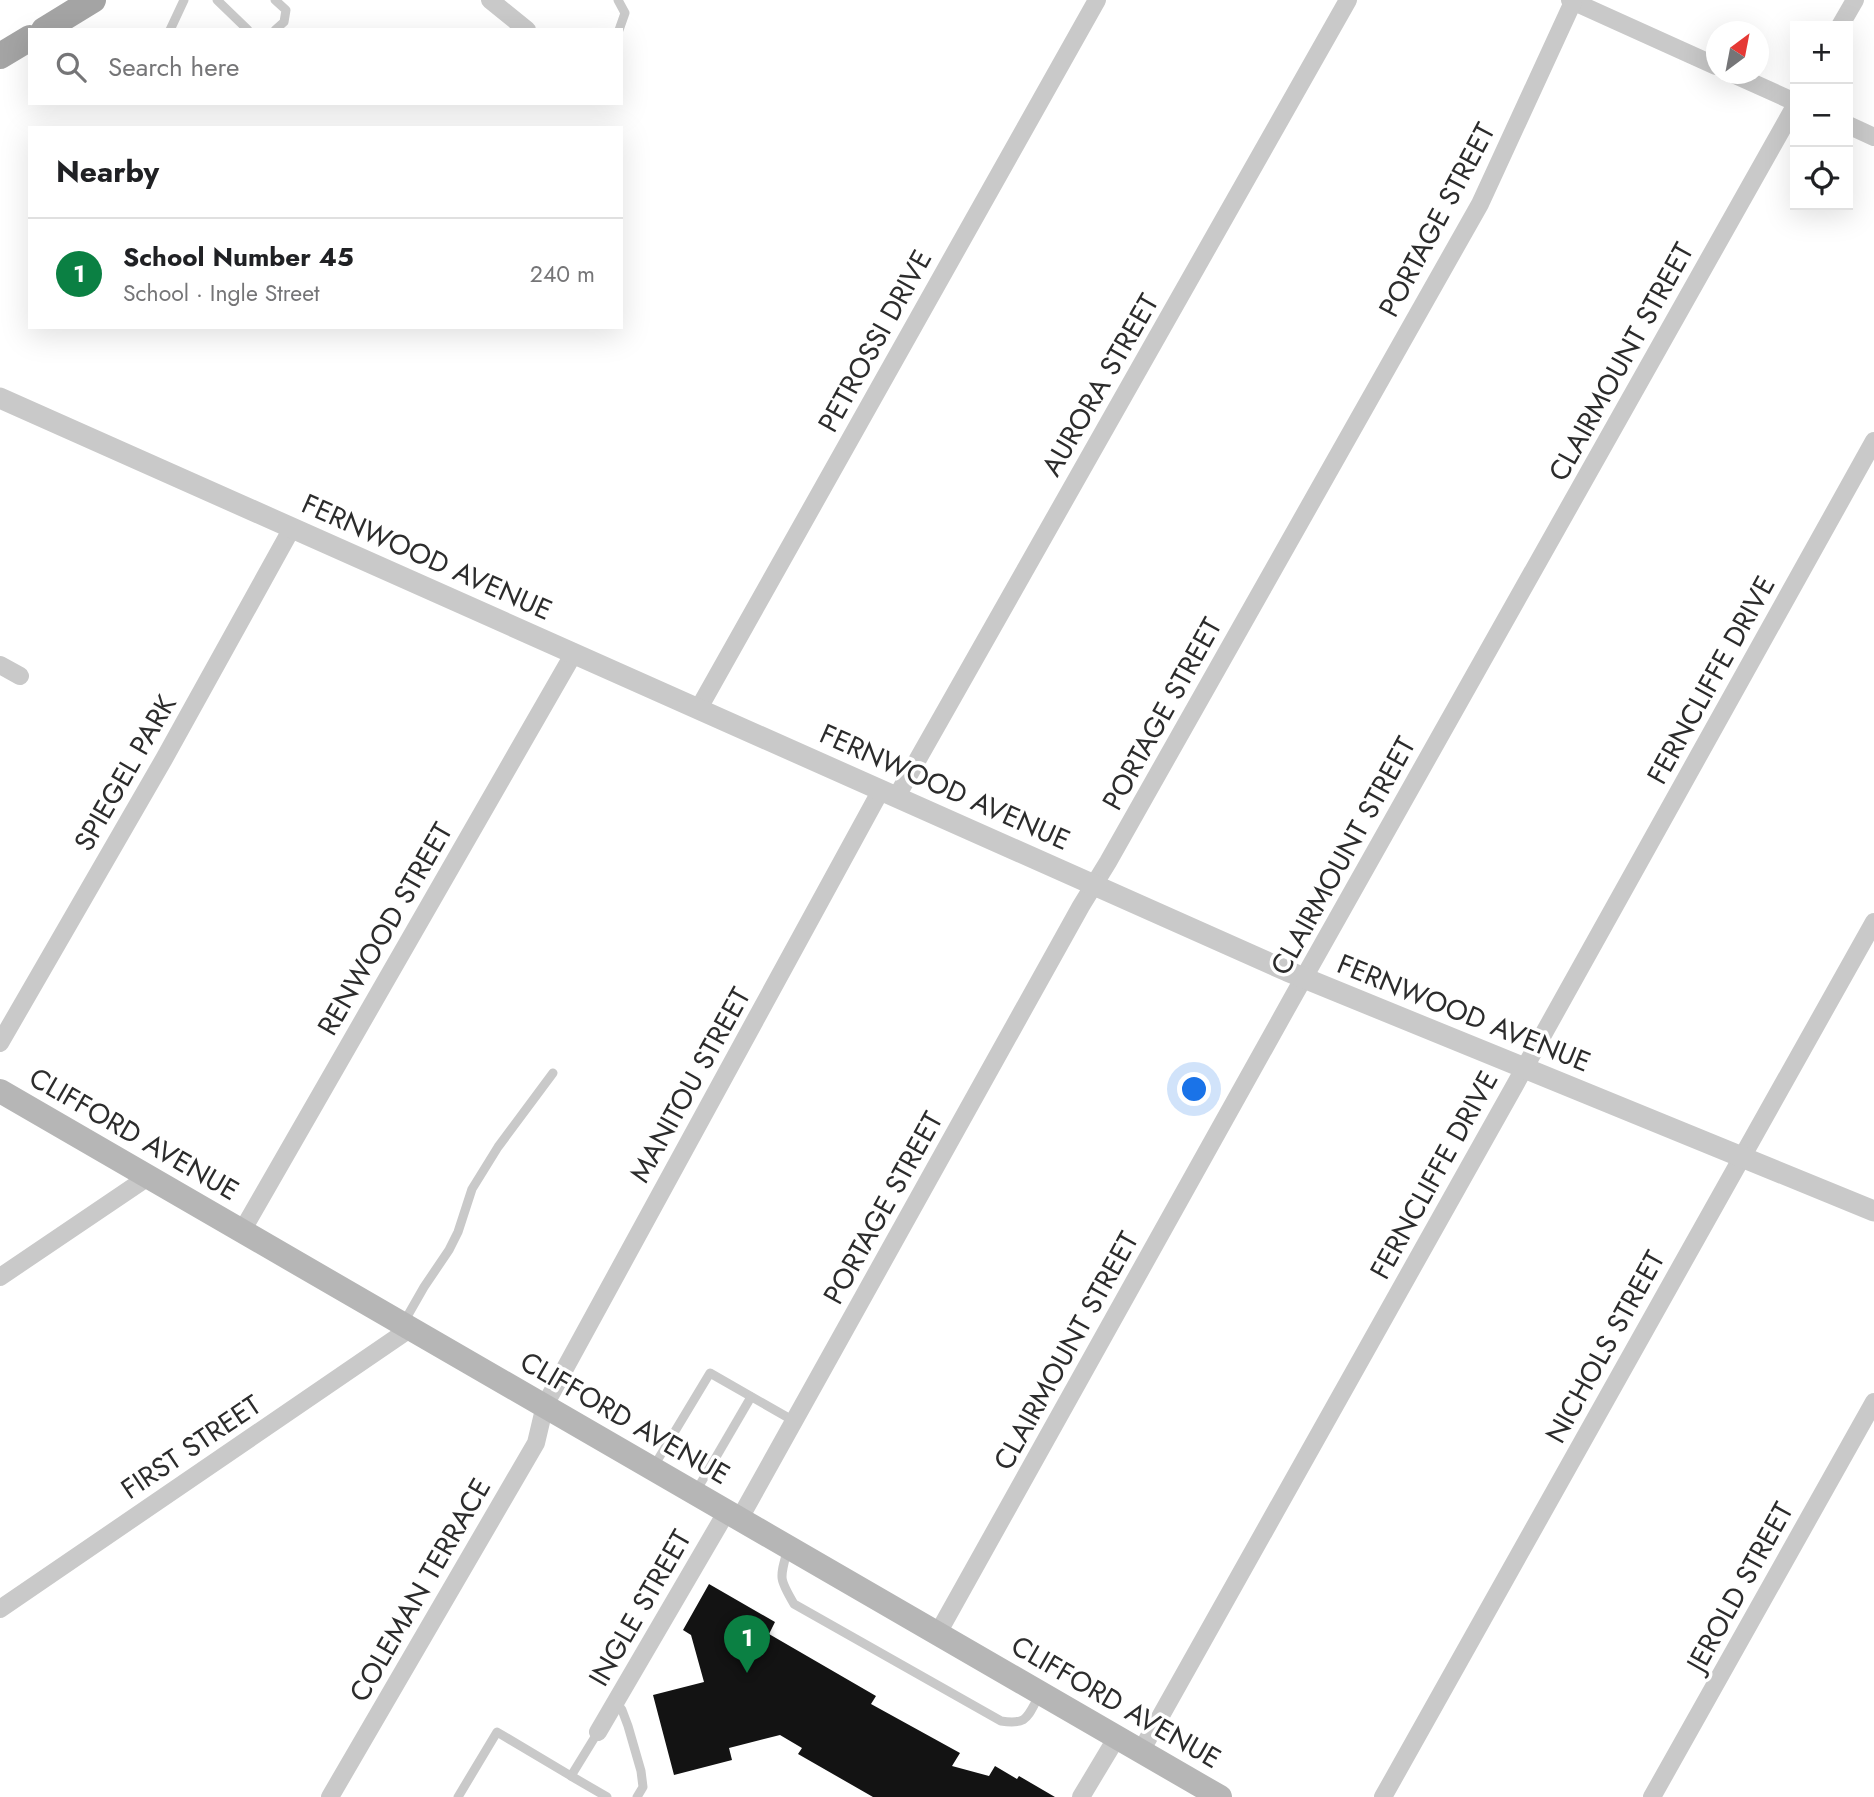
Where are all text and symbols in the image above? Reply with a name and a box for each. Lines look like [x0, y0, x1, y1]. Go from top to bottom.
north arrow [1706, 21, 1769, 84]
map controls [1790, 21, 1853, 210]
button: + [1790, 21, 1853, 84]
search box [28, 28, 623, 105]
icon: search [52, 48, 90, 86]
text: Search here [108, 48, 240, 86]
button: − [1790, 84, 1853, 147]
street label: PORTAGE STREET [1369, 116, 1505, 324]
button: locate [1790, 147, 1853, 210]
text: Nearby [56, 150, 159, 193]
street label: CLAIRMOUNT STREET [1538, 235, 1704, 489]
text: School Number 45 [123, 238, 354, 276]
street label: PETROSSI DRIVE [808, 242, 942, 440]
text: 1 [73, 257, 85, 291]
text: 240 m [530, 257, 595, 291]
text: School · Ingle Street [123, 276, 320, 310]
street label: AURORA STREET [1031, 286, 1169, 484]
street label: FERNWOOD AVENUE [295, 483, 559, 631]
street label: FERNCLIFFE DRIVE [1637, 568, 1785, 792]
street label: PORTAGE STREET [1092, 610, 1232, 818]
street label: SPIEGEL PARK [64, 687, 186, 859]
street label: FERNWOOD AVENUE [813, 713, 1077, 861]
street label: CLAIRMOUNT STREET [1260, 729, 1426, 983]
street label: RENWOOD STREET [307, 815, 463, 1043]
street label: FERNWOOD AVENUE [1331, 943, 1597, 1083]
street label: MANITOU STREET [619, 980, 761, 1190]
street label: CLIFFORD AVENUE [22, 1057, 246, 1211]
street label: FERNCLIFFE DRIVE [1360, 1063, 1508, 1287]
your location [1177, 1072, 1211, 1106]
street label: PORTAGE STREET [813, 1104, 953, 1312]
street label: CLAIRMOUNT STREET [983, 1224, 1149, 1478]
street label: NICHOLS STREET [1535, 1243, 1675, 1451]
street label: CLIFFORD AVENUE [513, 1341, 737, 1495]
street label: FIRST STREET [113, 1385, 269, 1509]
street label: COLEMAN TERRACE [339, 1470, 501, 1710]
street label: JEROLD STREET [1675, 1495, 1803, 1683]
street label: INGLE STREET [579, 1522, 701, 1694]
pin: 1 [724, 1615, 770, 1673]
street label: CLIFFORD AVENUE [1004, 1625, 1228, 1779]

